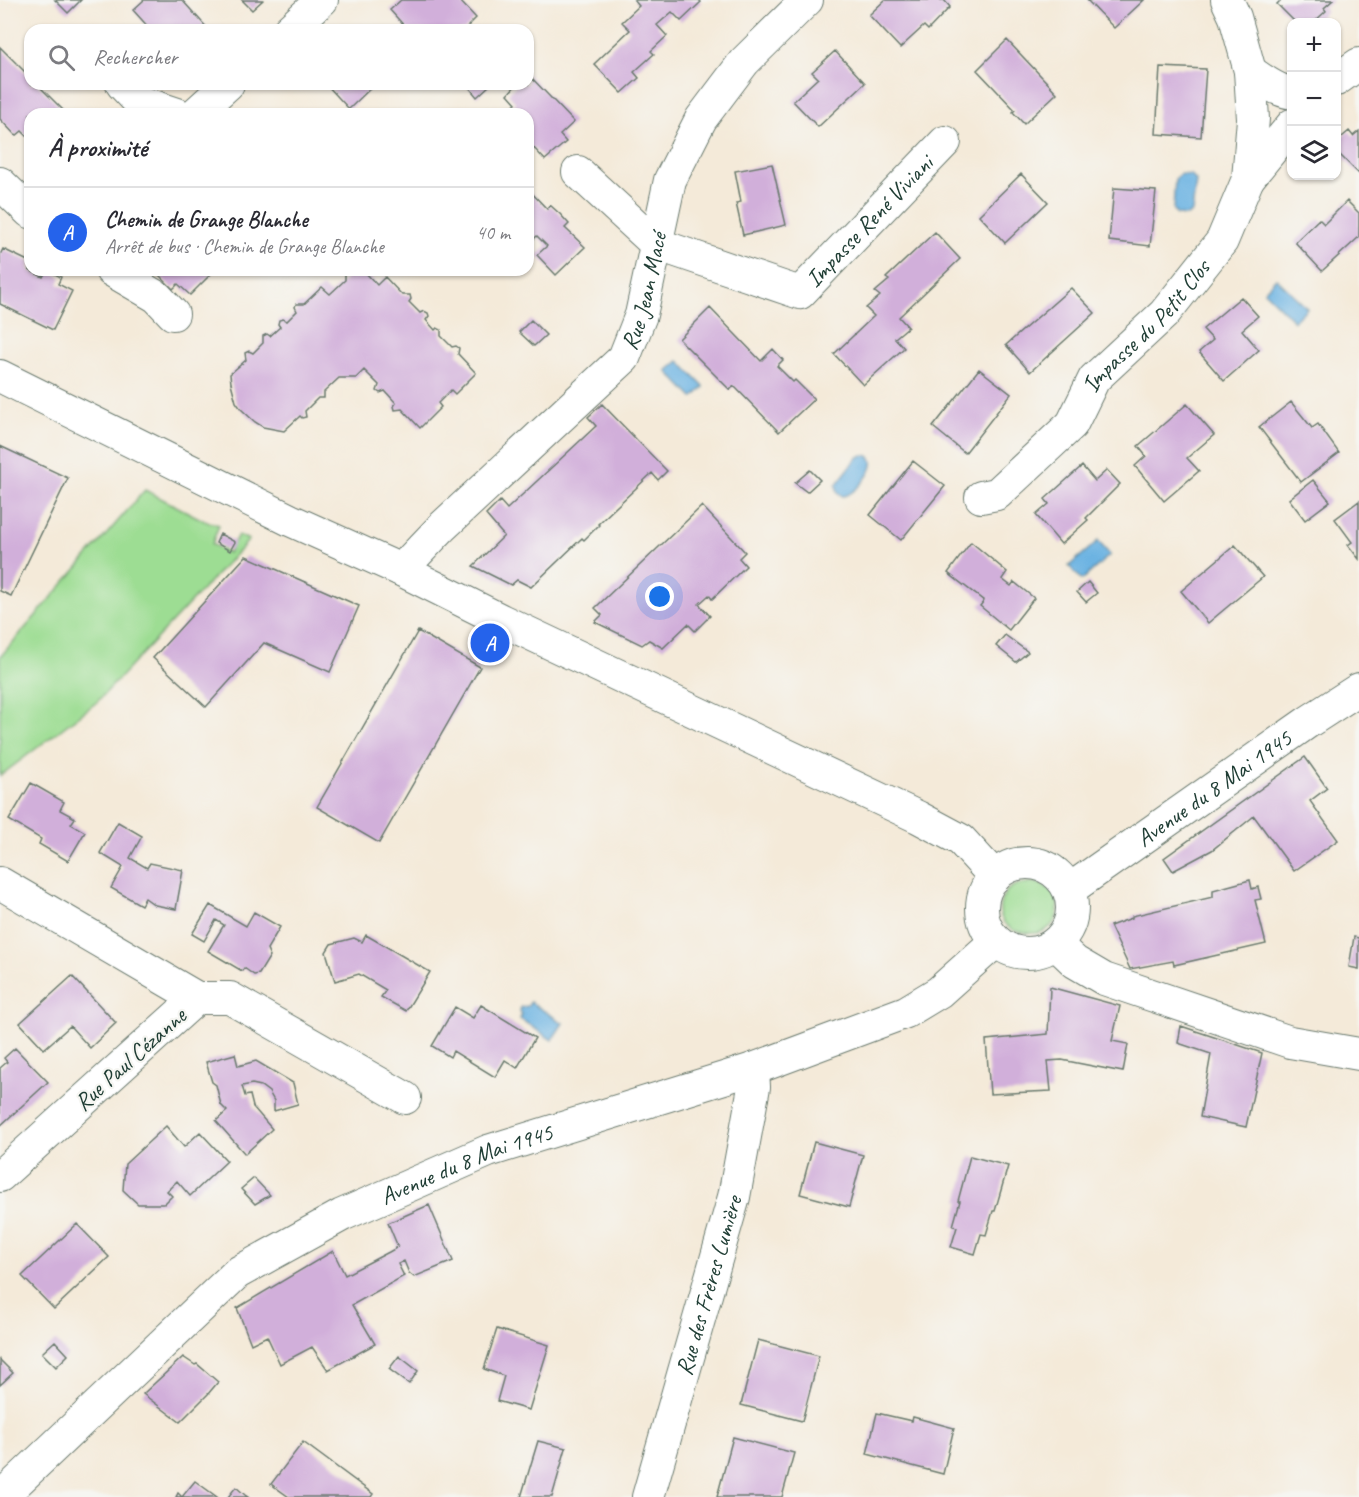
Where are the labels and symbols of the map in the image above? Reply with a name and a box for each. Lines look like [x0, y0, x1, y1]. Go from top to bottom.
street label: Impasse René Viviani [799, 147, 941, 293]
street label: Rue Jean Macé [614, 226, 674, 354]
street label: Impasse du Petit Clos [1075, 252, 1218, 397]
your location [645, 582, 674, 611]
pin: A [470, 620, 510, 666]
street label: Avenue du 8 Mai 1945 [1130, 723, 1298, 853]
street label: Rue Paul Cézanne [68, 999, 194, 1117]
street label: Avenue du 8 Mai 1945 [375, 1117, 557, 1211]
street label: Rue des Frères Lumière [669, 1190, 749, 1379]

